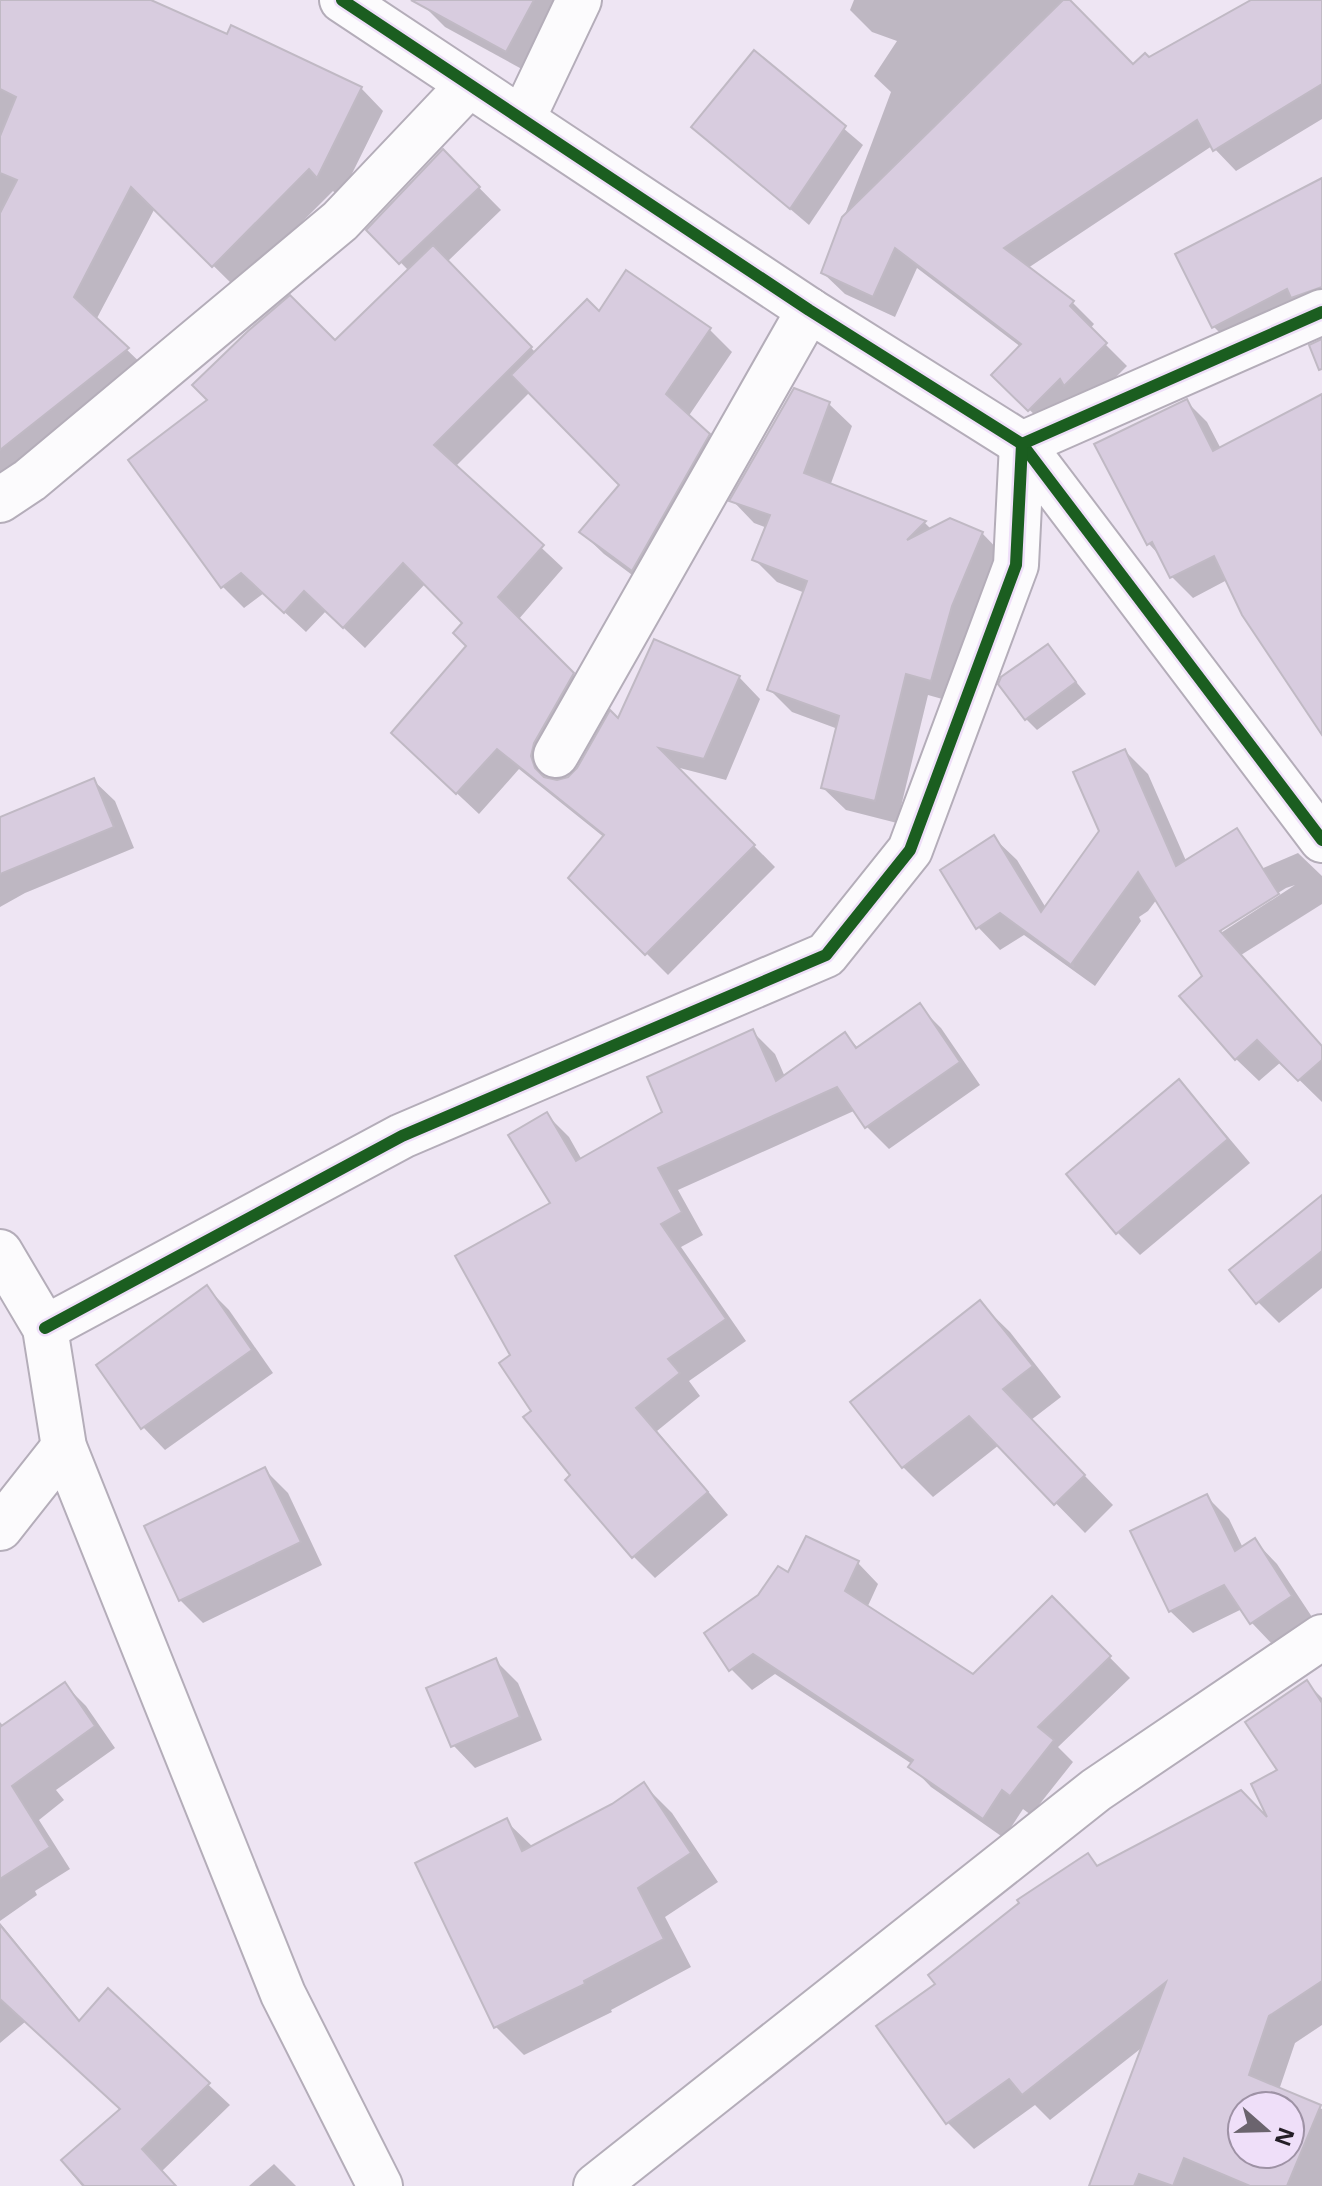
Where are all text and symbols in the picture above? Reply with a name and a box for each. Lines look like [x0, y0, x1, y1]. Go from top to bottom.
north arrow [1226, 2090, 1306, 2170]
text: N [1269, 2124, 1303, 2151]

